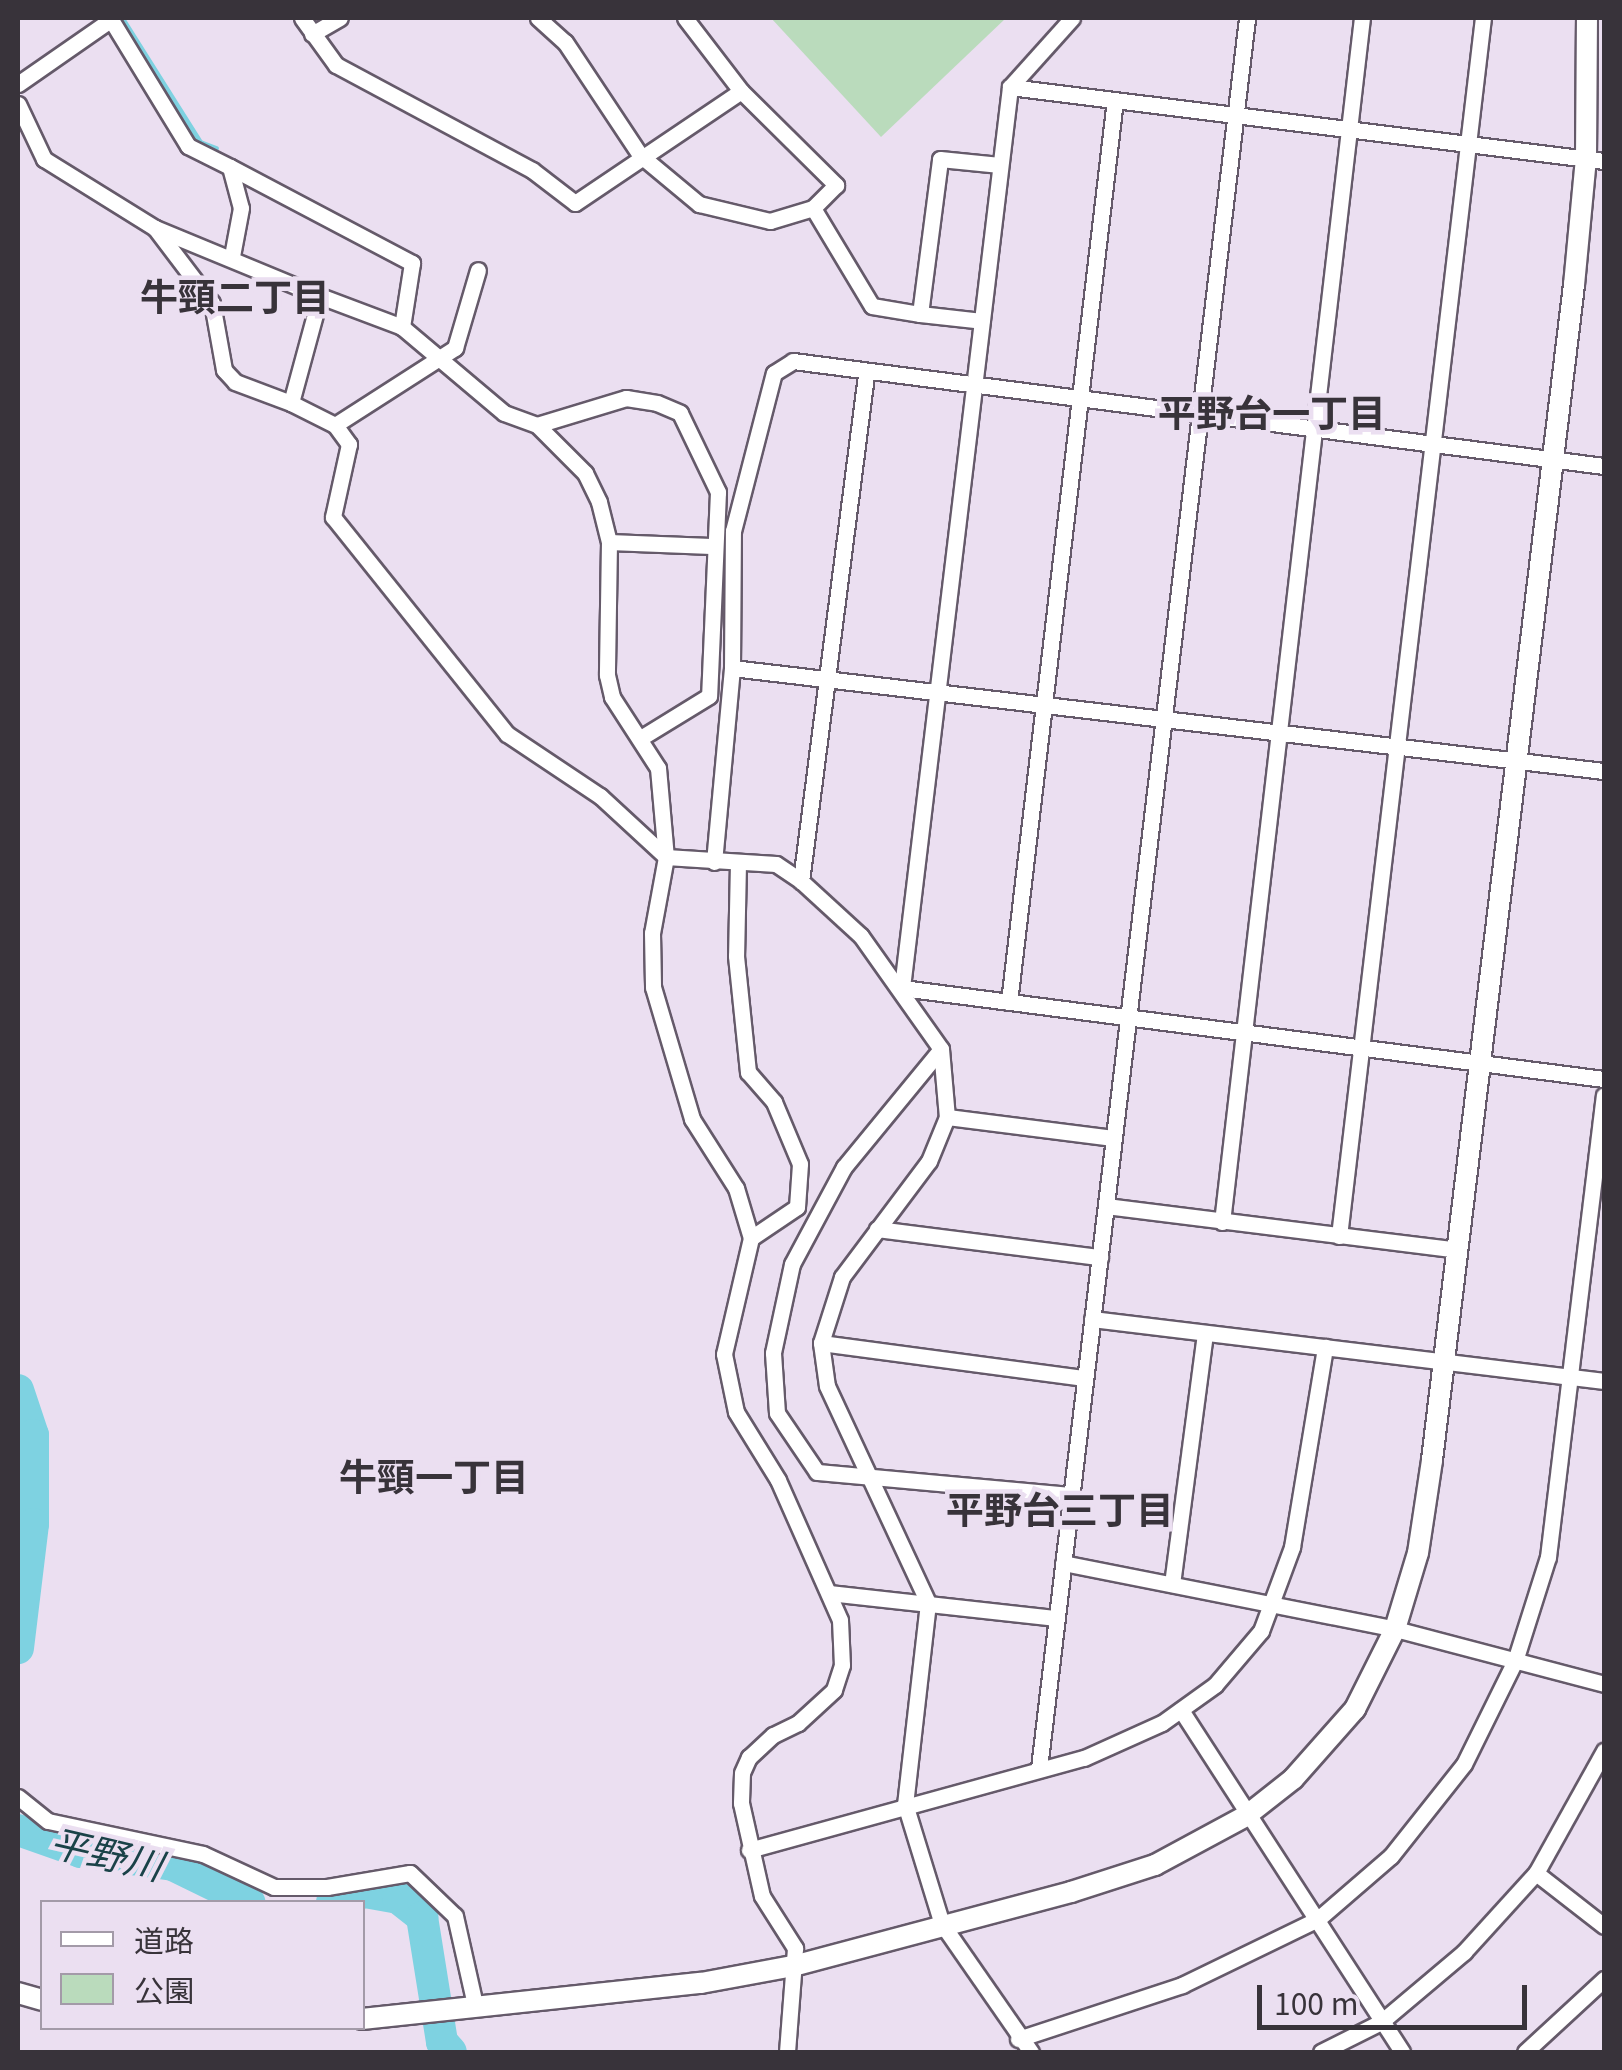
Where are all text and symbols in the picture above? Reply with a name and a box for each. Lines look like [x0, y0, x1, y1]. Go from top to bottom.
district label: 牛頸二丁目 [140, 272, 330, 318]
district label: 平野台一丁目 [1158, 388, 1386, 434]
district label: 牛頸一丁目 [339, 1452, 529, 1498]
district label: 平野台三丁目 [946, 1485, 1174, 1531]
water label: 平野川 [46, 1817, 168, 1887]
legend [40, 1900, 365, 2030]
text: 道路 [134, 1917, 194, 1961]
scale bar [1262, 1965, 1532, 2027]
text: 公園 [134, 1967, 194, 2011]
text: 100 m [1274, 1980, 1358, 2024]

